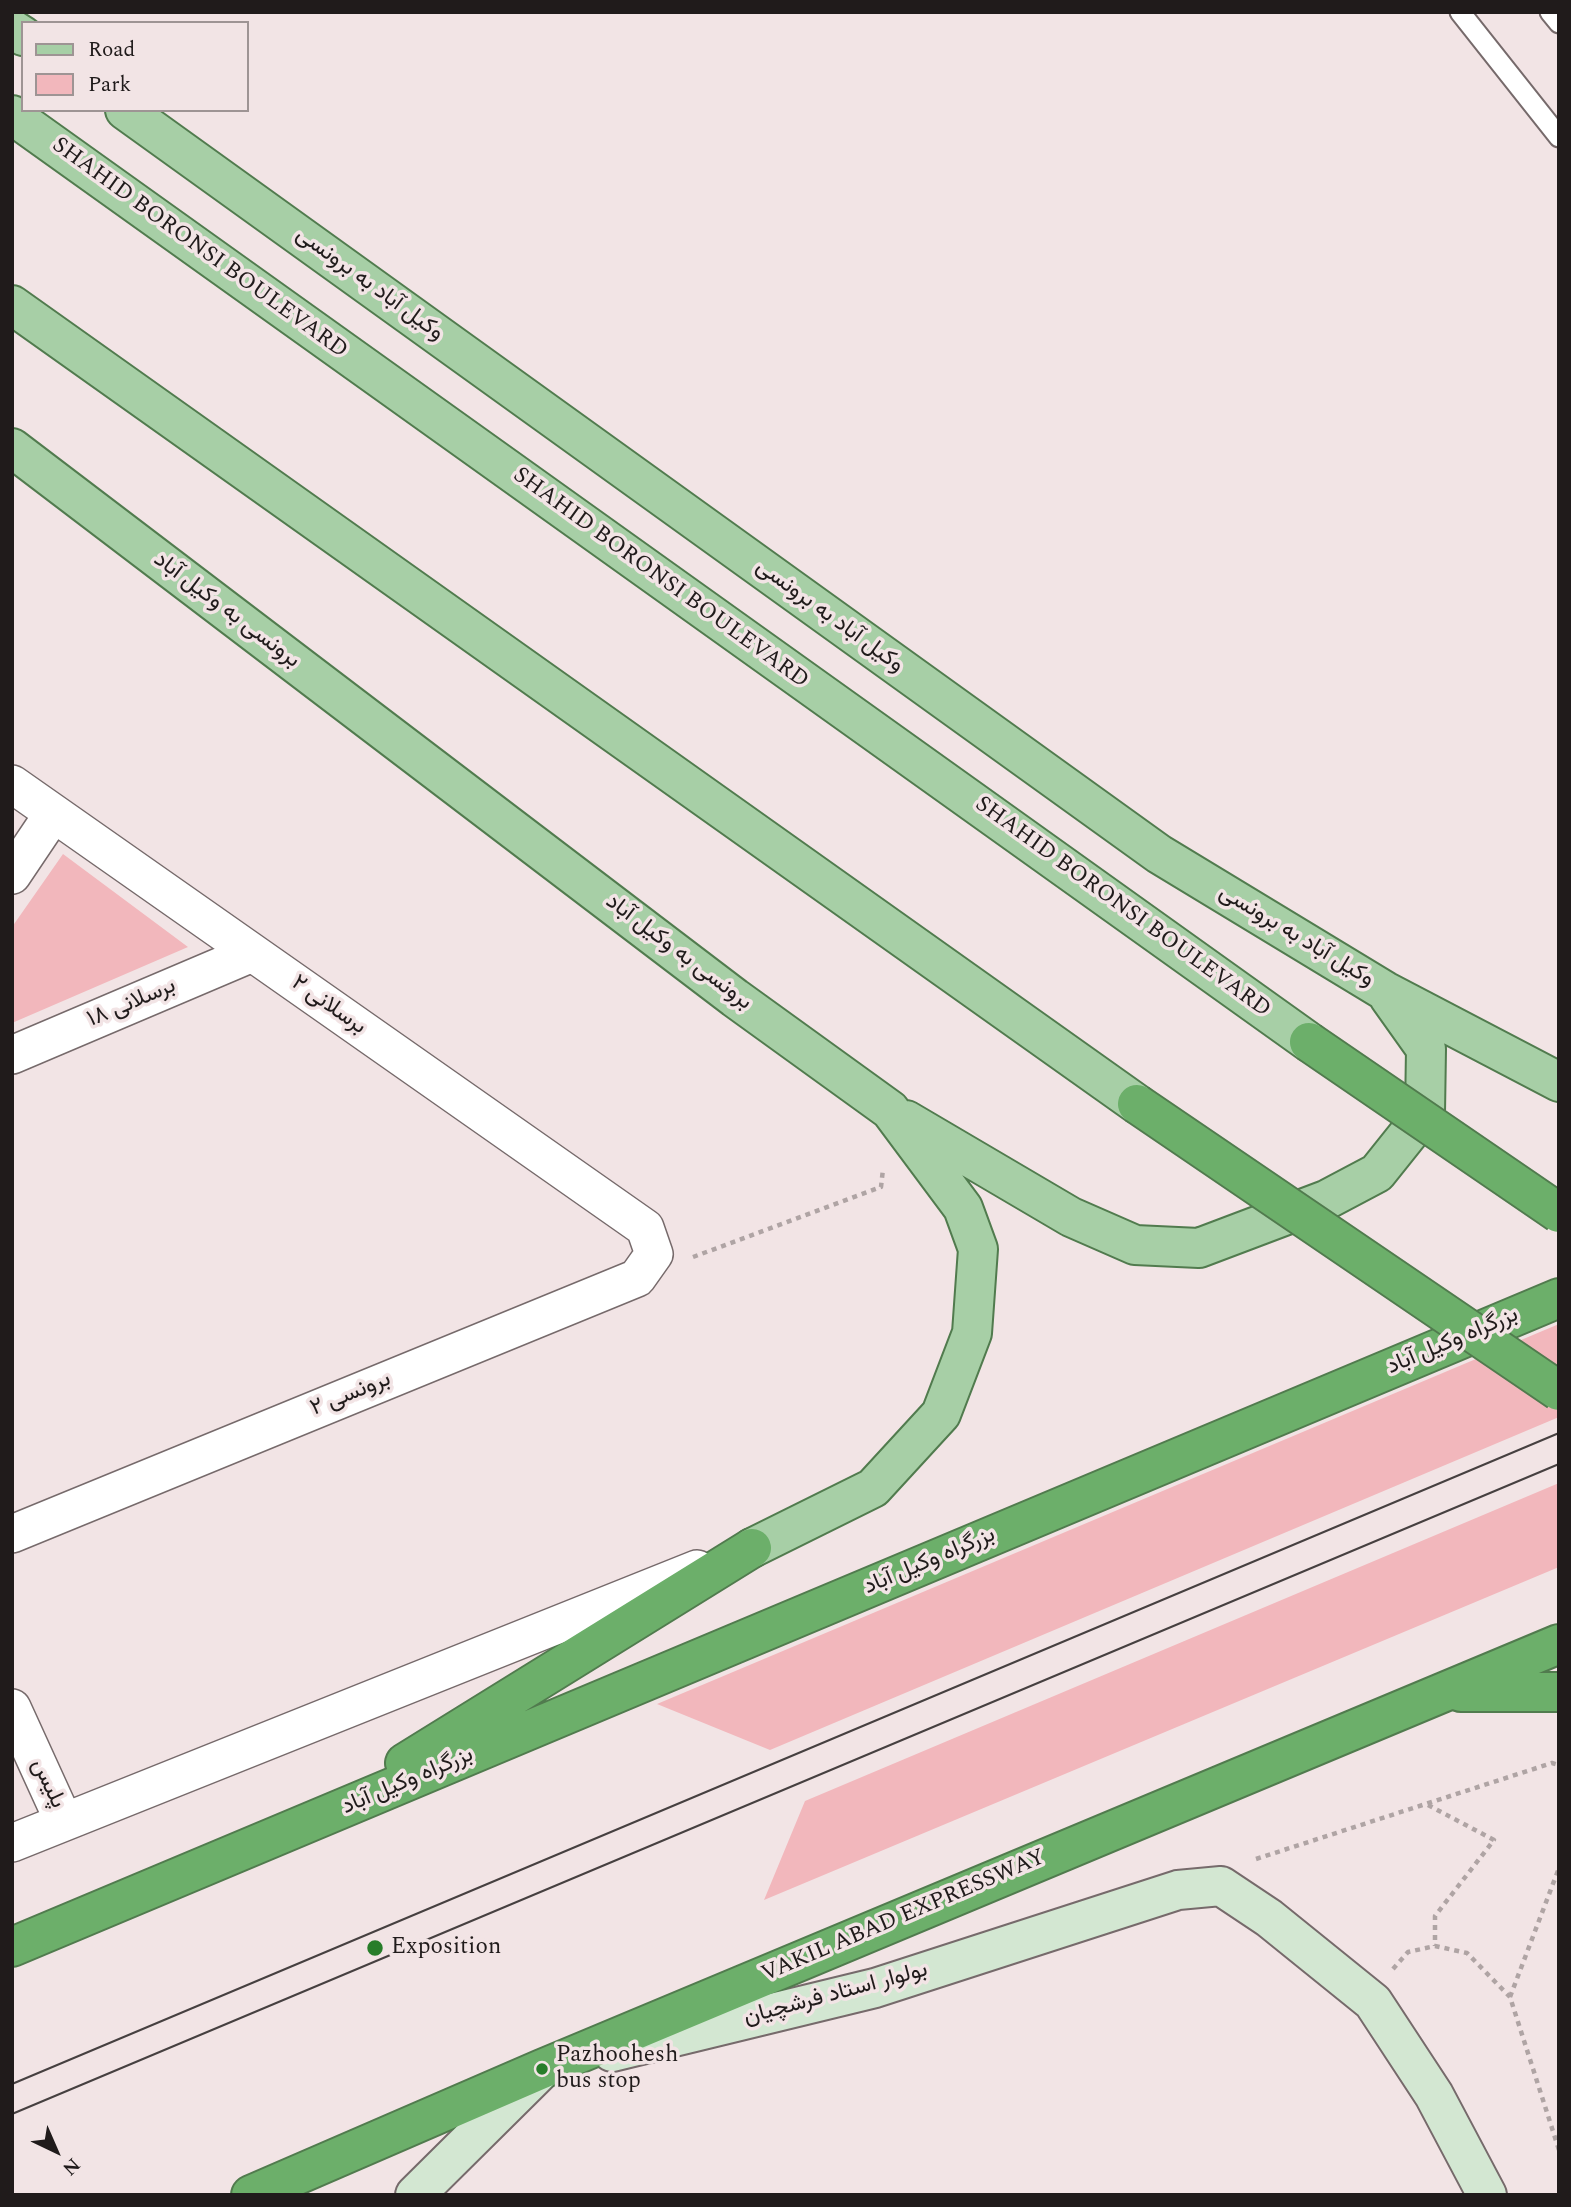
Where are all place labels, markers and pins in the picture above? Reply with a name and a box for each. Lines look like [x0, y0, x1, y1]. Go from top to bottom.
place label: Exposition [391, 1934, 501, 1962]
marker: Exposition [365, 1938, 385, 1958]
place label: Pazhoohesh bus stop [556, 2042, 678, 2096]
marker: Pazhoohesh bus stop [534, 2061, 550, 2077]

